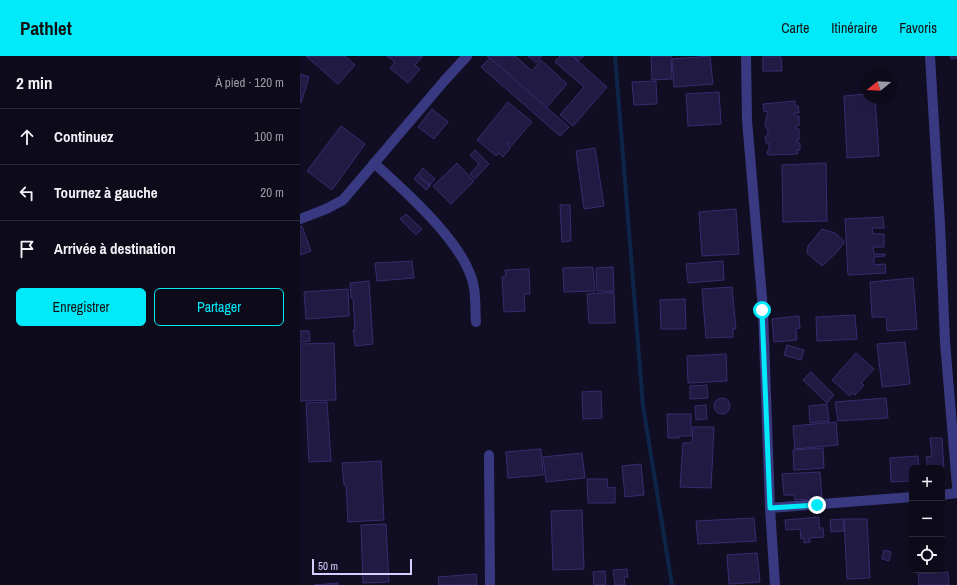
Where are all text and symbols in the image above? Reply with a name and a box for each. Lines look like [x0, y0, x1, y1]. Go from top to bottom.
text: Pathlet [20, 15, 72, 41]
text: Carte [781, 19, 809, 37]
text: Itinéraire [831, 19, 877, 37]
text: Favoris [899, 19, 937, 37]
north arrow [861, 68, 897, 104]
text: 2 min [16, 71, 52, 94]
text: À pied · 120 m [215, 74, 284, 91]
icon: ahead [16, 126, 38, 148]
text: Continuez [54, 126, 113, 147]
text: 100 m [254, 128, 284, 145]
icon: left [16, 182, 38, 204]
text: Tournez à gauche [54, 182, 158, 203]
text: 20 m [260, 184, 284, 201]
icon: arrive [16, 238, 38, 260]
text: Arrivée à destination [54, 238, 176, 259]
button: Enregistrer [16, 288, 146, 326]
button: Partager [154, 288, 284, 326]
route start [753, 301, 771, 319]
map controls [909, 465, 945, 573]
button: + [909, 465, 945, 501]
route end [808, 496, 826, 514]
button: − [909, 501, 945, 537]
button: locate [909, 537, 945, 573]
scale bar [312, 557, 412, 576]
text: 50 m [318, 559, 338, 573]

